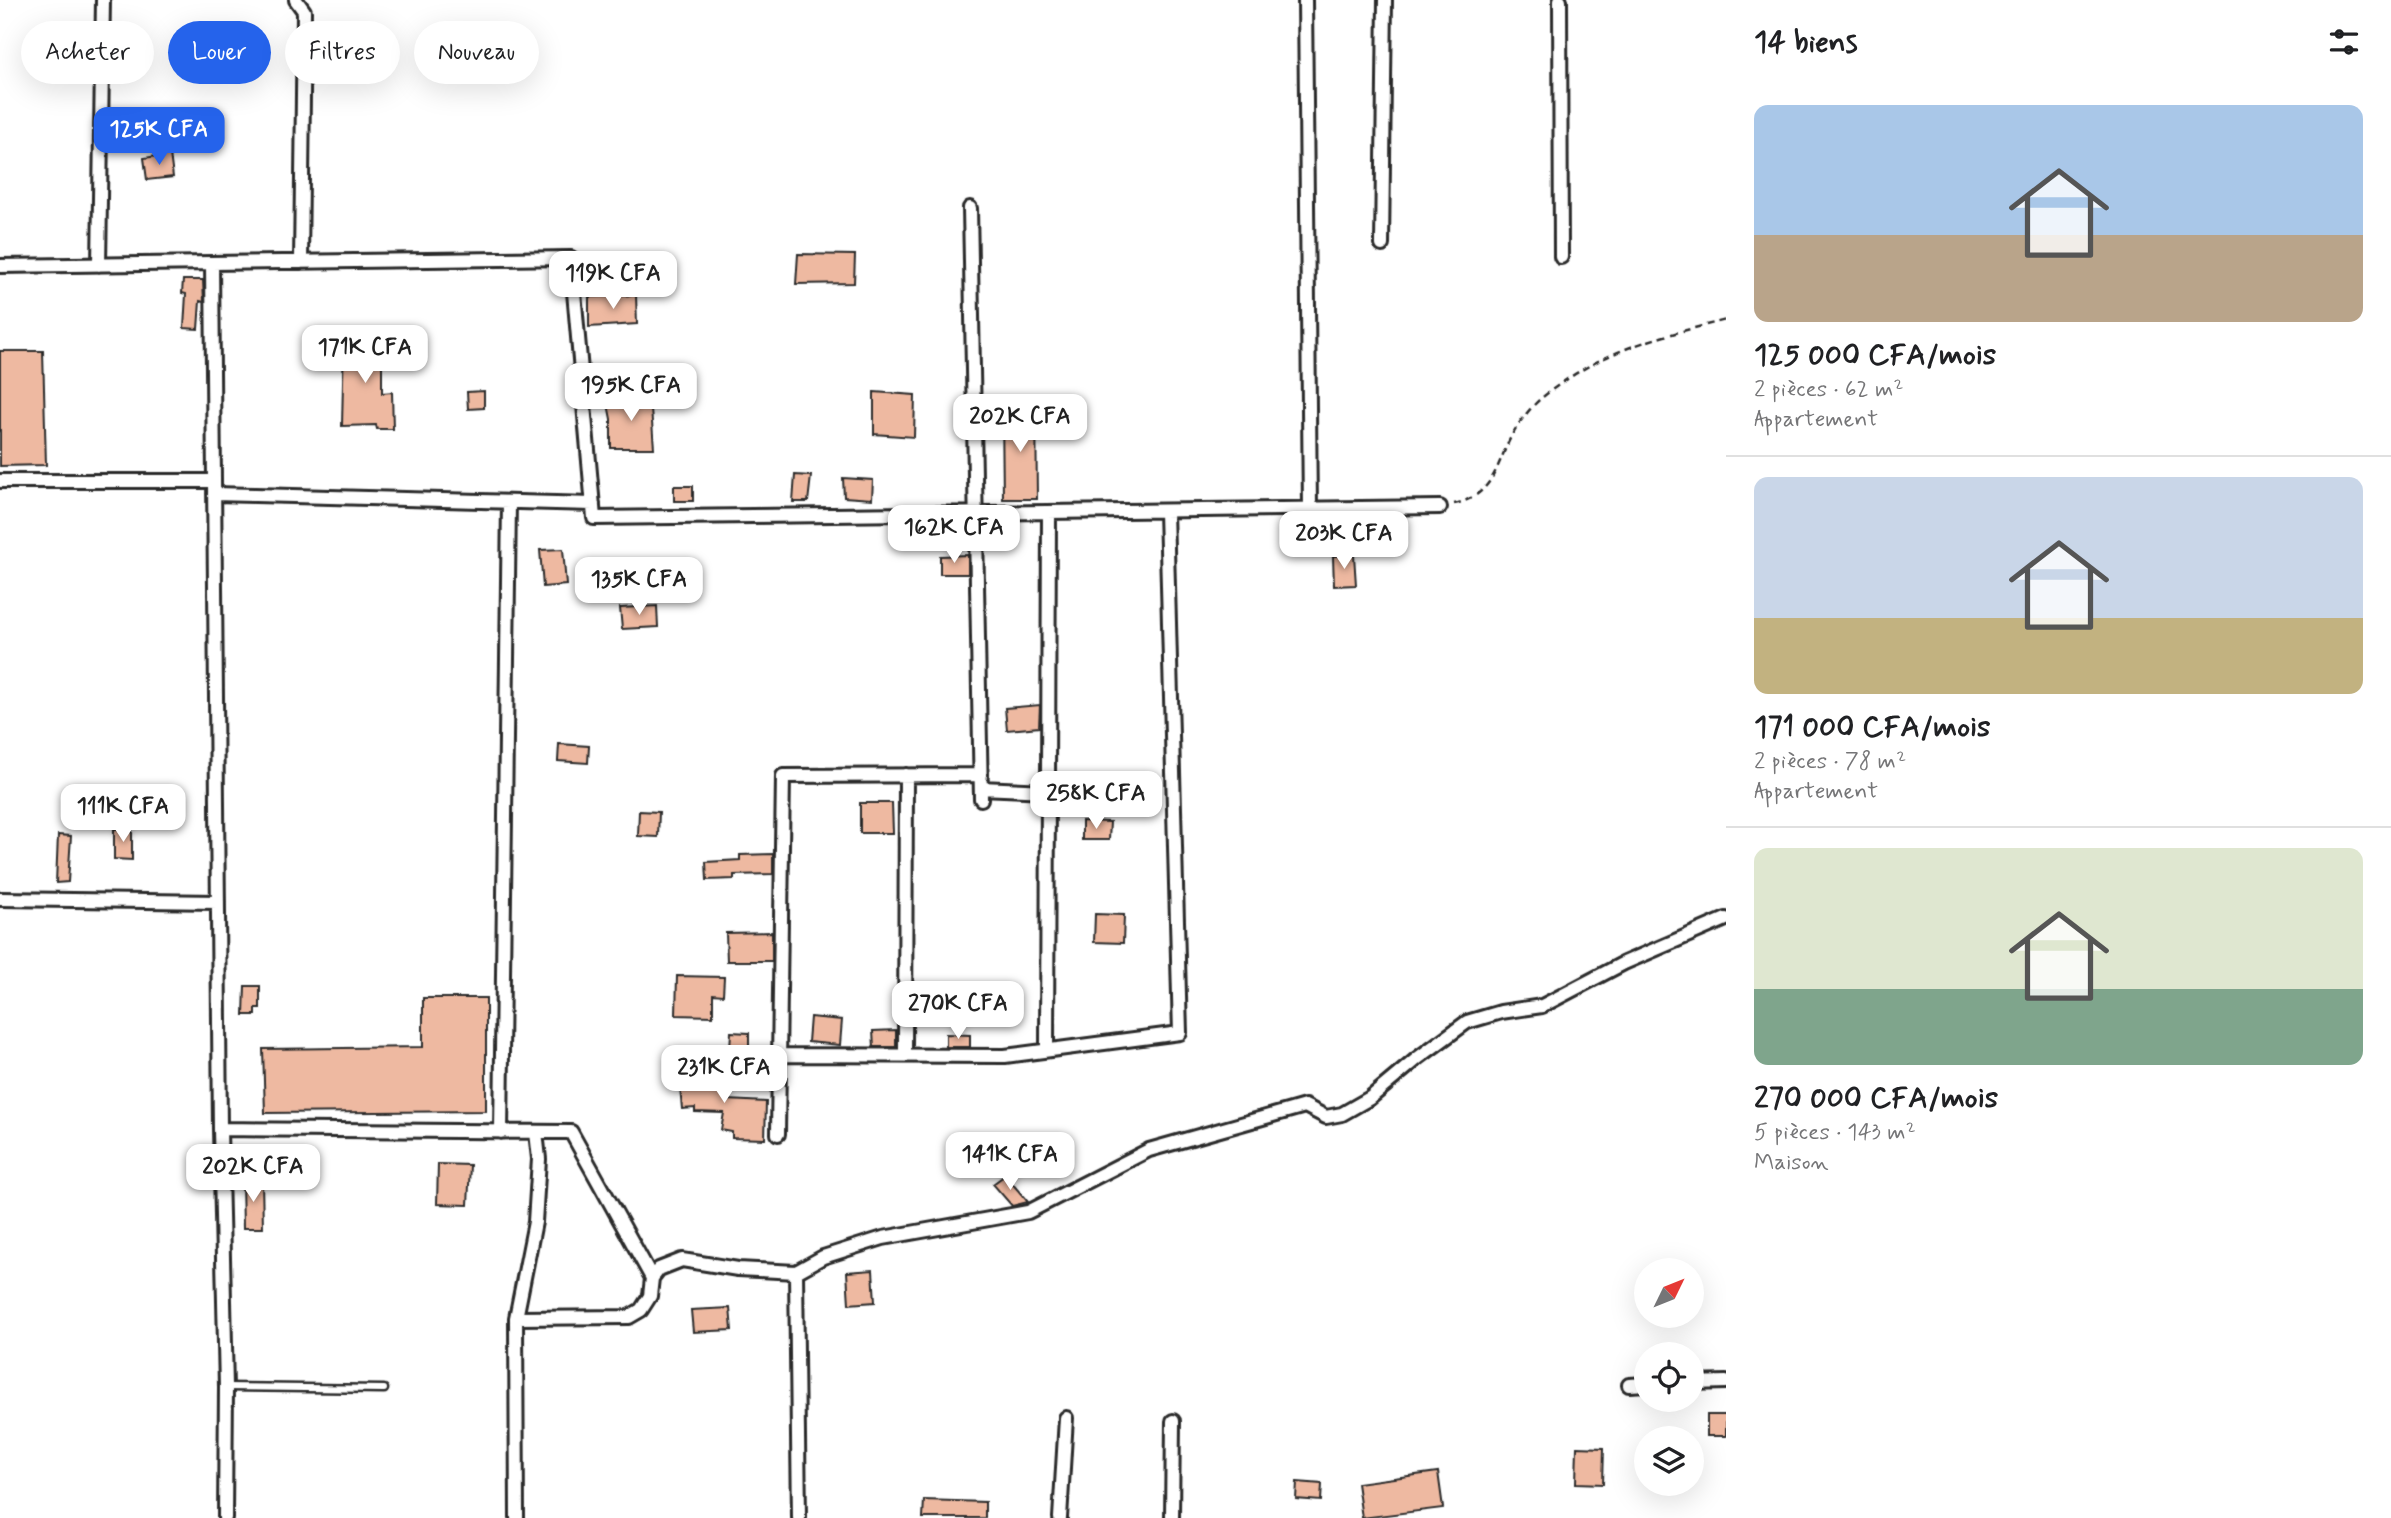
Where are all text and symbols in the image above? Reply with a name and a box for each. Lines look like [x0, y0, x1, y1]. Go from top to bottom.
chip: Acheter [21, 21, 154, 84]
chip: Louer [168, 21, 271, 84]
chip: Filtres [285, 21, 400, 84]
chip: Nouveau [414, 21, 539, 84]
text: 14 biens [1754, 23, 1858, 62]
icon: filters [2325, 23, 2363, 61]
pin: 125K CFA [87, 108, 231, 167]
text: 125K CFA [110, 115, 208, 145]
icon: home [1996, 150, 2122, 276]
pin: 119K CFA [541, 252, 685, 311]
text: 119K CFA [565, 259, 661, 289]
pin: 171K CFA [293, 326, 437, 385]
text: 171K CFA [318, 333, 412, 363]
text: 125 000 CFA/mois [1754, 336, 1996, 375]
pin: 195K CFA [559, 364, 703, 423]
text: 195K CFA [581, 371, 681, 401]
text: 2 pièces · 62 m² [1754, 375, 1903, 405]
pin: 202K CFA [948, 394, 1092, 454]
text: 202K CFA [969, 402, 1071, 432]
text: Appartement [1754, 405, 1878, 435]
pin: 162K CFA [882, 505, 1026, 565]
pin: 203K CFA [1272, 512, 1416, 571]
text: 162K CFA [904, 513, 1004, 543]
text: 203K CFA [1295, 519, 1393, 549]
icon: home [1996, 522, 2122, 648]
pin: 135K CFA [567, 558, 711, 617]
text: 135K CFA [591, 565, 687, 595]
text: 171 000 CFA/mois [1754, 708, 1990, 747]
text: 2 pièces · 78 m² [1754, 747, 1906, 777]
pin: 258K CFA [1024, 772, 1168, 831]
text: Appartement [1754, 777, 1878, 807]
text: 258K CFA [1046, 779, 1146, 809]
pin: 111K CFA [51, 784, 195, 844]
text: 111K CFA [77, 792, 169, 822]
icon: home [1996, 893, 2122, 1019]
pin: 270K CFA [886, 982, 1030, 1041]
text: 270K CFA [908, 989, 1008, 1019]
pin: 231K CFA [652, 1046, 796, 1105]
text: 231K CFA [677, 1053, 771, 1083]
text: 270 000 CFA/mois [1754, 1079, 1998, 1118]
text: 5 pièces · 143 m² [1754, 1118, 1916, 1148]
pin: 141K CFA [938, 1132, 1082, 1192]
text: 141K CFA [962, 1140, 1058, 1170]
pin: 202K CFA [181, 1144, 325, 1204]
text: Maison [1754, 1148, 1829, 1178]
text: 202K CFA [202, 1152, 304, 1182]
north arrow [1634, 1258, 1704, 1328]
map controls [1634, 1258, 1704, 1496]
button: locate [1634, 1342, 1704, 1412]
button: layers [1634, 1426, 1704, 1496]

